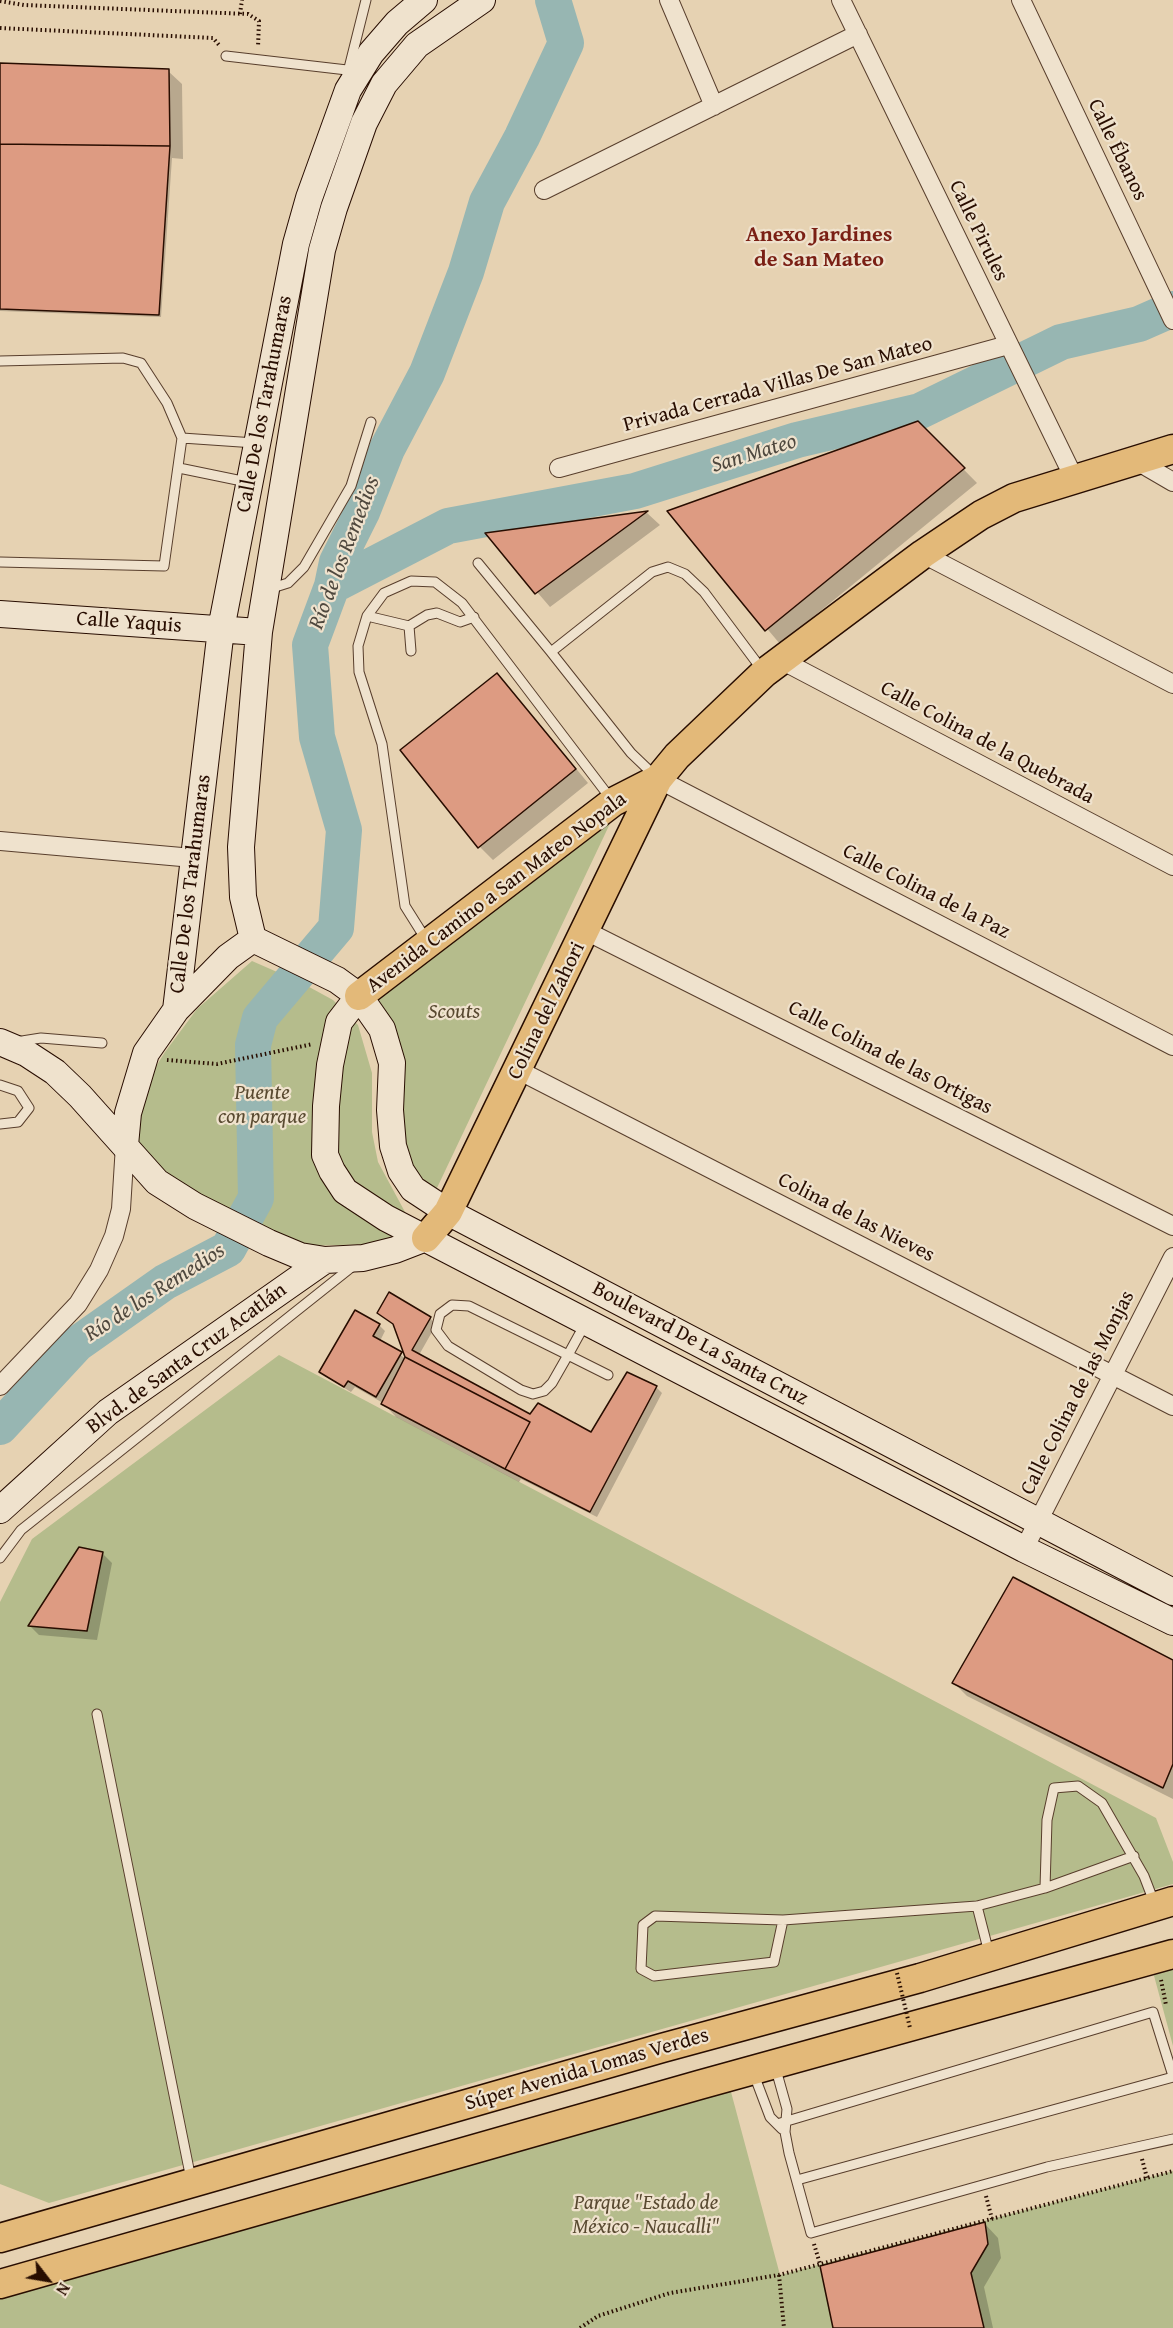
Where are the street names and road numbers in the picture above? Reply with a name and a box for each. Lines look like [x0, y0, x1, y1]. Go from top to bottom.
street label: Calle Ébanos [1082, 95, 1152, 205]
street label: Calle Pirules [943, 177, 1013, 285]
street label: Calle De los Tarahumaras [232, 293, 298, 515]
street label: Privada Cerrada Villas De San Mateo [621, 332, 935, 438]
street label: Calle Yaquis [75, 607, 183, 639]
street label: Calle Colina de la Quebrada [876, 676, 1098, 810]
street label: Calle De los Tarahumaras [165, 773, 217, 995]
street label: Avenida Camino a San Mateo Nopala [362, 787, 632, 999]
street label: Calle Colina de la Paz [838, 839, 1014, 945]
street label: Colina del Zahori [503, 938, 591, 1084]
street label: Calle Colina de las Ortigas [784, 996, 996, 1120]
street label: Colina de las Nieves [773, 1168, 939, 1268]
street label: Boulevard De La Santa Cruz [588, 1276, 812, 1412]
street label: Blvd. de Santa Cruz Acatlán [82, 1278, 292, 1440]
street label: Calle Colina de las Monjas [1015, 1287, 1141, 1499]
street label: Súper Avenida Lomas Verdes [462, 2023, 712, 2117]

